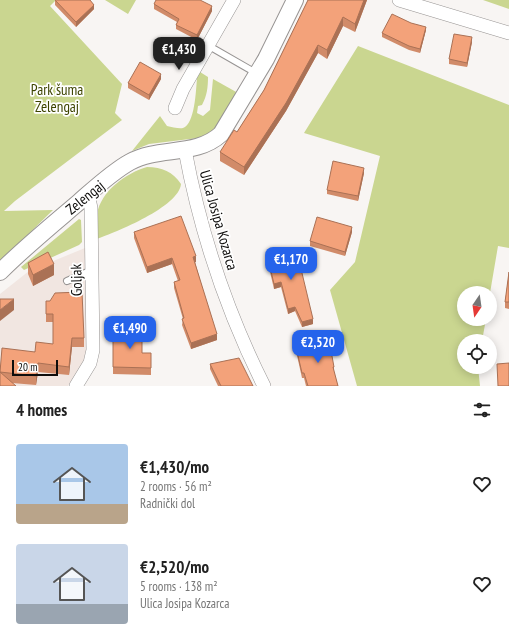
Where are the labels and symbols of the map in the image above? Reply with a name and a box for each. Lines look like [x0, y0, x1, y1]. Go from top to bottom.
pin: €1,430 [146, 37, 212, 71]
park label: Park šuma Zelengaj [31, 80, 83, 116]
street label: Ulica Josipa Kozarca [196, 168, 242, 272]
street label: Zelengaj [62, 176, 108, 218]
pin: €1,170 [258, 247, 324, 281]
street label: Goljak [66, 263, 86, 296]
north arrow [457, 286, 497, 326]
pin: €1,490 [97, 316, 163, 350]
pin: €2,520 [285, 330, 351, 364]
scale bar [12, 358, 58, 377]

